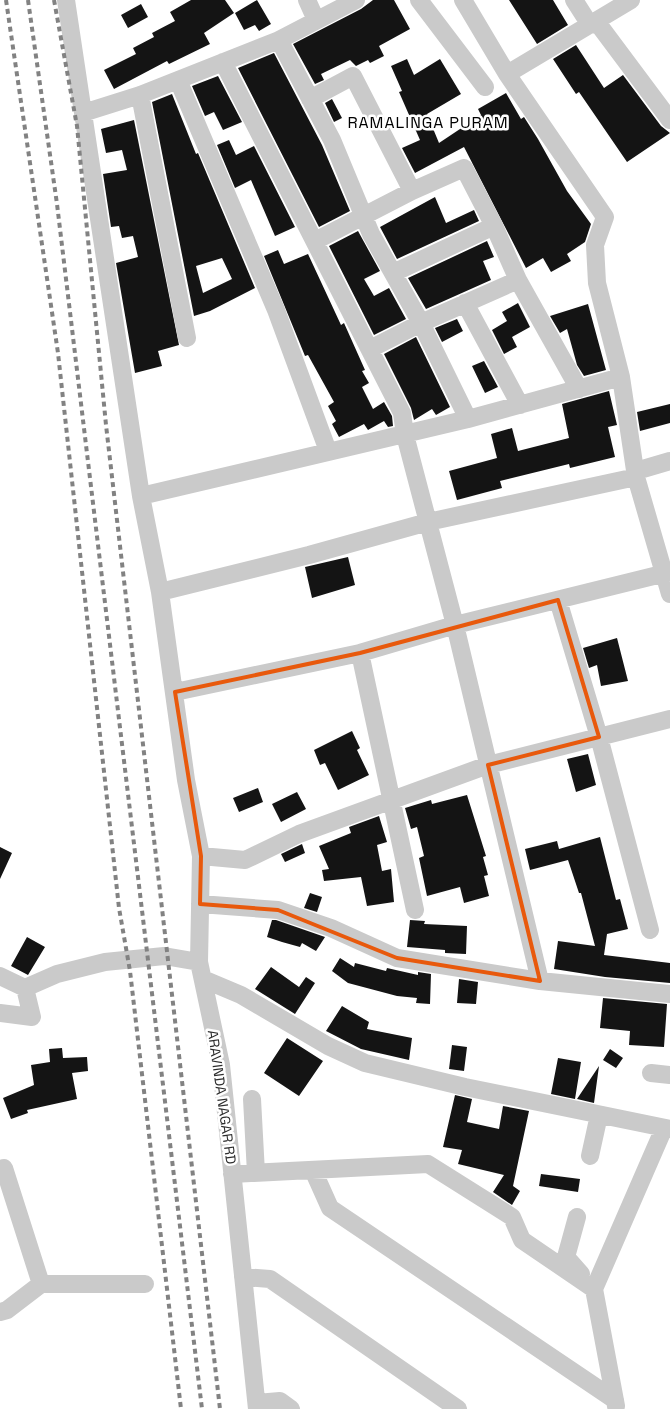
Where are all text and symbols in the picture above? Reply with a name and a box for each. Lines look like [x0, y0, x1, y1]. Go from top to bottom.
district label: RAMALINGA PURAM [347, 112, 509, 133]
street label: ARAVINDA NAGAR RD [204, 1029, 240, 1165]

